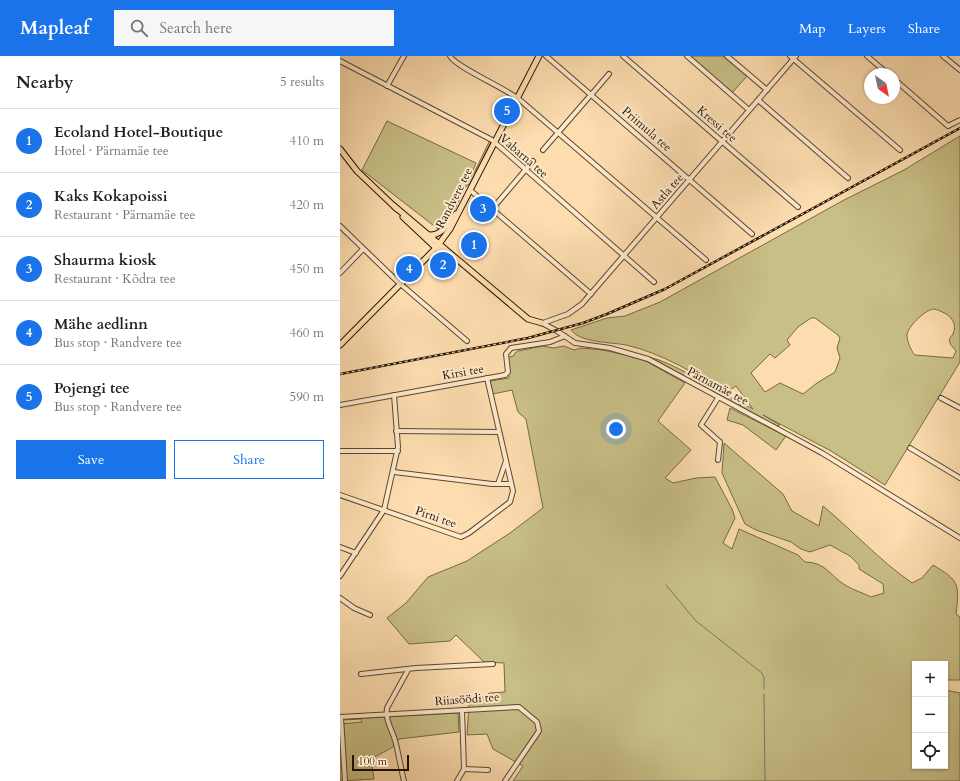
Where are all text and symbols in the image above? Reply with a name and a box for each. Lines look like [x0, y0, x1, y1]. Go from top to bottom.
search box [114, 10, 394, 46]
text: Mapleaf [20, 15, 90, 41]
icon: search [128, 17, 150, 39]
text: Search here [160, 18, 232, 38]
text: Map [799, 19, 826, 38]
text: Layers [848, 19, 886, 38]
text: Share [908, 19, 940, 38]
north arrow [864, 68, 900, 104]
text: Nearby [16, 71, 73, 94]
text: 5 results [280, 73, 324, 91]
pin: 5 [494, 96, 520, 126]
street label: Kressi tee [694, 102, 740, 146]
street label: Priimula tee [619, 103, 675, 155]
text: Ecoland Hotel-Boutique [54, 122, 223, 142]
street label: Vabarna tee [496, 130, 552, 182]
text: 1 [26, 132, 32, 150]
text: 410 m [290, 132, 324, 150]
text: Hotel · Pärnamäe tee [54, 142, 169, 160]
street label: Randvere tee [432, 165, 476, 231]
street label: Astla tee [647, 170, 687, 212]
text: Kaks Kokapoissi [54, 186, 167, 206]
pin: 3 [470, 194, 496, 224]
text: 2 [26, 196, 32, 214]
text: 420 m [290, 196, 324, 214]
text: Restaurant · Pärnamäe tee [54, 206, 195, 224]
pin: 1 [461, 230, 487, 260]
text: Shaurma kiosk [54, 250, 157, 270]
pin: 2 [430, 250, 456, 280]
pin: 4 [396, 254, 422, 284]
text: 3 [26, 260, 32, 278]
text: 450 m [290, 260, 324, 278]
text: Restaurant · Kõdra tee [54, 270, 176, 288]
text: Mähe aedlinn [54, 314, 148, 334]
text: 4 [26, 324, 32, 342]
text: 460 m [290, 324, 324, 342]
text: Bus stop · Randvere tee [54, 334, 182, 352]
street label: Kirsi tee [441, 360, 485, 384]
street label: Pärnamäe tee [684, 363, 752, 409]
text: Pojengi tee [54, 378, 130, 398]
text: 5 [26, 388, 32, 406]
text: 590 m [290, 388, 324, 406]
text: Bus stop · Randvere tee [54, 398, 182, 416]
your location [606, 419, 626, 439]
button: Save [16, 440, 166, 479]
button: Share [174, 440, 324, 479]
street label: Pirni tee [413, 502, 459, 532]
map controls [912, 661, 948, 769]
button: + [912, 661, 948, 697]
street label: Riiasöödi tee [434, 689, 500, 709]
button: − [912, 697, 948, 733]
button: locate [912, 733, 948, 769]
scale bar [352, 753, 409, 772]
text: 100 m [358, 754, 387, 769]

